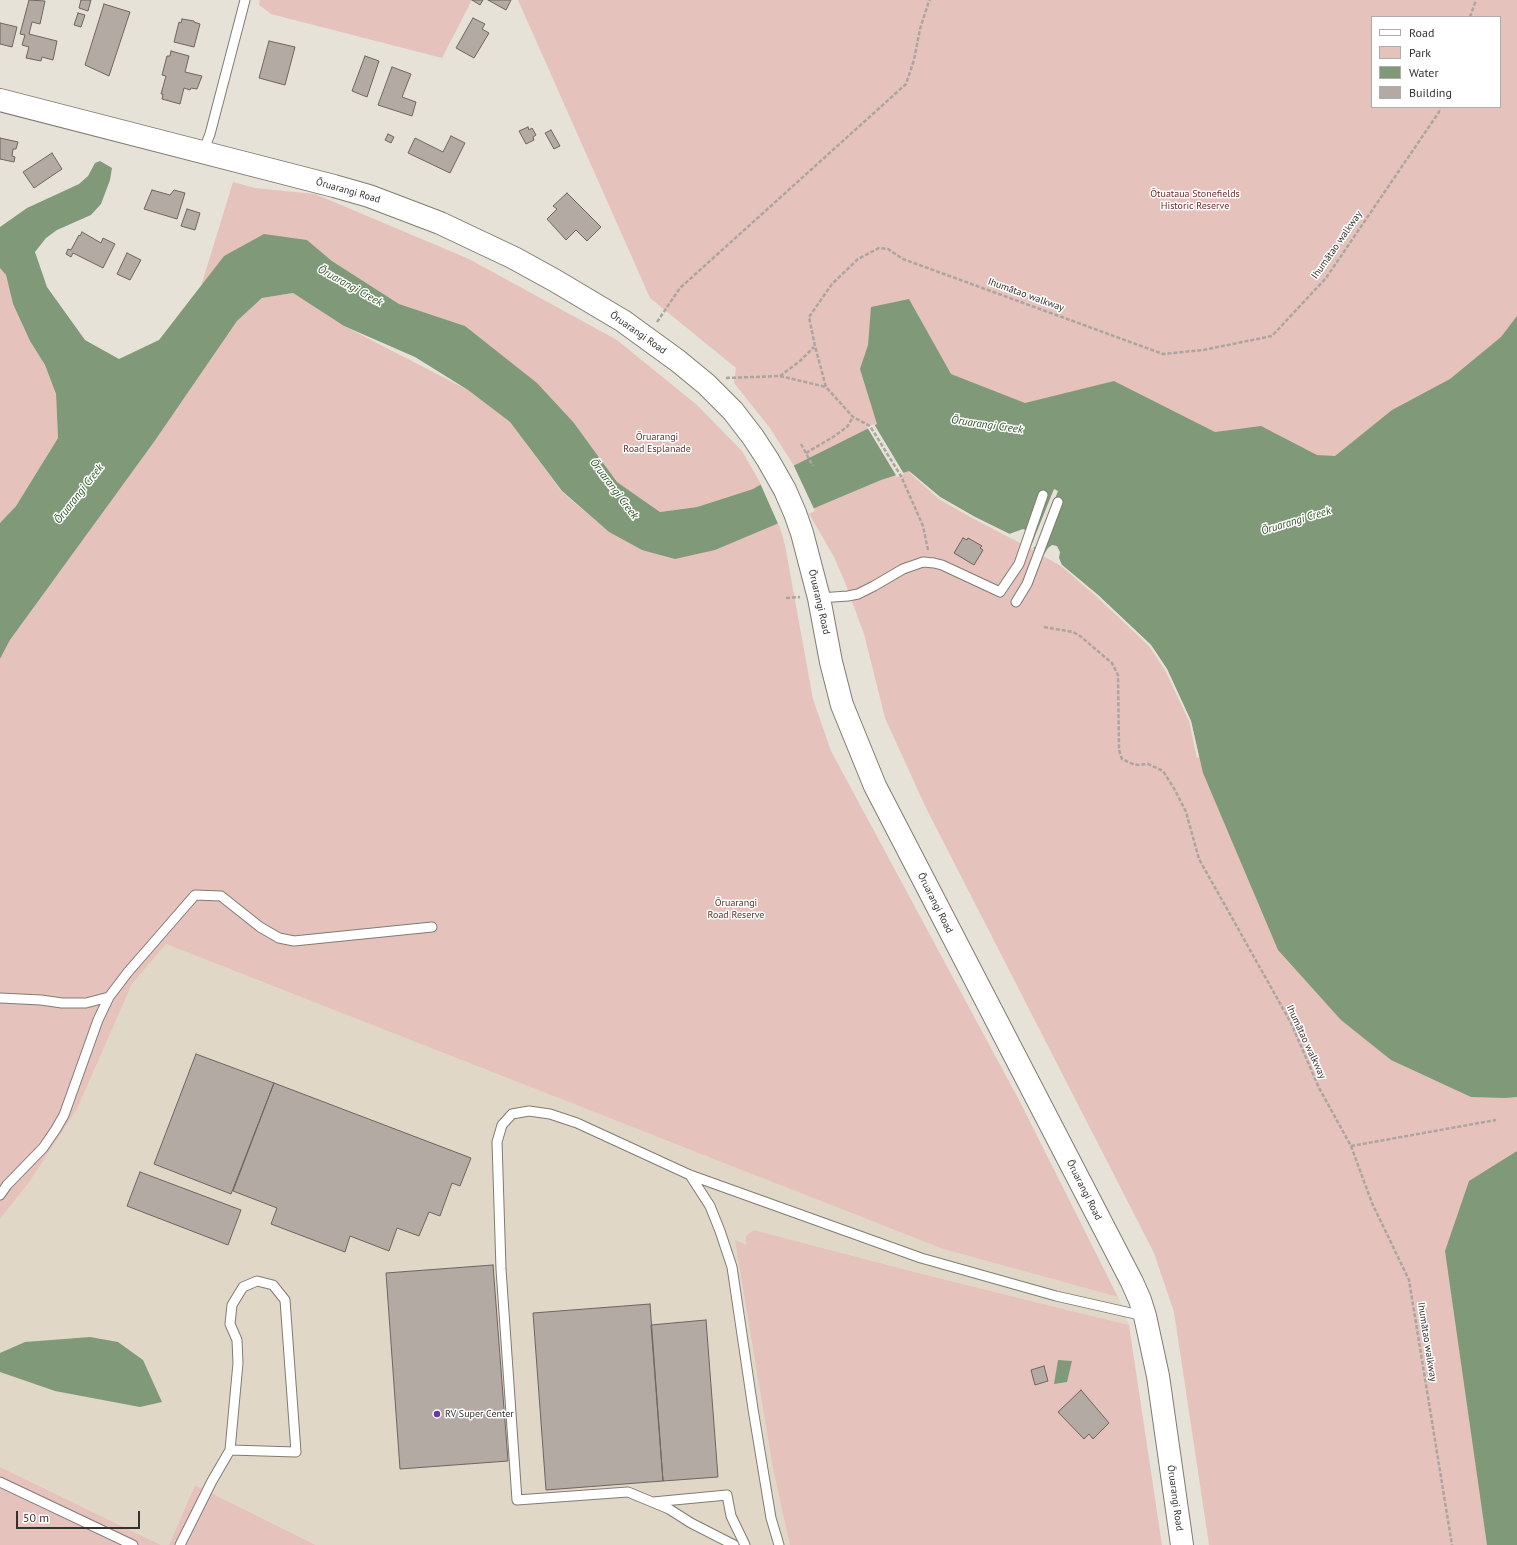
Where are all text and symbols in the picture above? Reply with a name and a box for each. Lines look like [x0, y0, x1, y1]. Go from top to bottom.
legend [1371, 16, 1501, 108]
text: Road [1409, 25, 1434, 40]
text: Park [1409, 45, 1431, 60]
text: Water [1409, 65, 1439, 80]
text: Building [1409, 85, 1452, 100]
street label: Ōruarangi Road [314, 176, 382, 206]
park label: Ōtuataua Stonefields Historic Reserve [1150, 188, 1240, 212]
street label: Ihumātao walkway [1309, 209, 1365, 281]
water label: Ōruarangi Creek [315, 263, 385, 309]
street label: Ihumātao walkway [986, 276, 1066, 314]
street label: Ōruarangi Road [607, 309, 669, 357]
water label: Ōruarangi Creek [950, 413, 1024, 437]
park label: Ōruarangi Road Esplanade [623, 431, 691, 454]
water label: Ōruarangi Creek [587, 456, 641, 522]
water label: Ōruarangi Creek [52, 462, 106, 526]
water label: Ōruarangi Creek [1260, 504, 1332, 538]
street label: Ōruarangi Road [806, 568, 832, 636]
street label: Ōruarangi Road [915, 871, 955, 935]
park label: Ōruarangi Road Reserve [708, 897, 764, 920]
street label: Ihumātao walkway [1284, 1003, 1328, 1081]
street label: Ōruarangi Road [1064, 1158, 1104, 1222]
street label: Ihumātao walkway [1415, 1301, 1439, 1383]
place label: RV Super Center [445, 1408, 514, 1420]
marker: RV Super Center [432, 1409, 442, 1419]
street label: Ōruarangi Road [1164, 1464, 1186, 1532]
scale bar [18, 1503, 142, 1529]
text: 50 m [23, 1510, 49, 1525]

